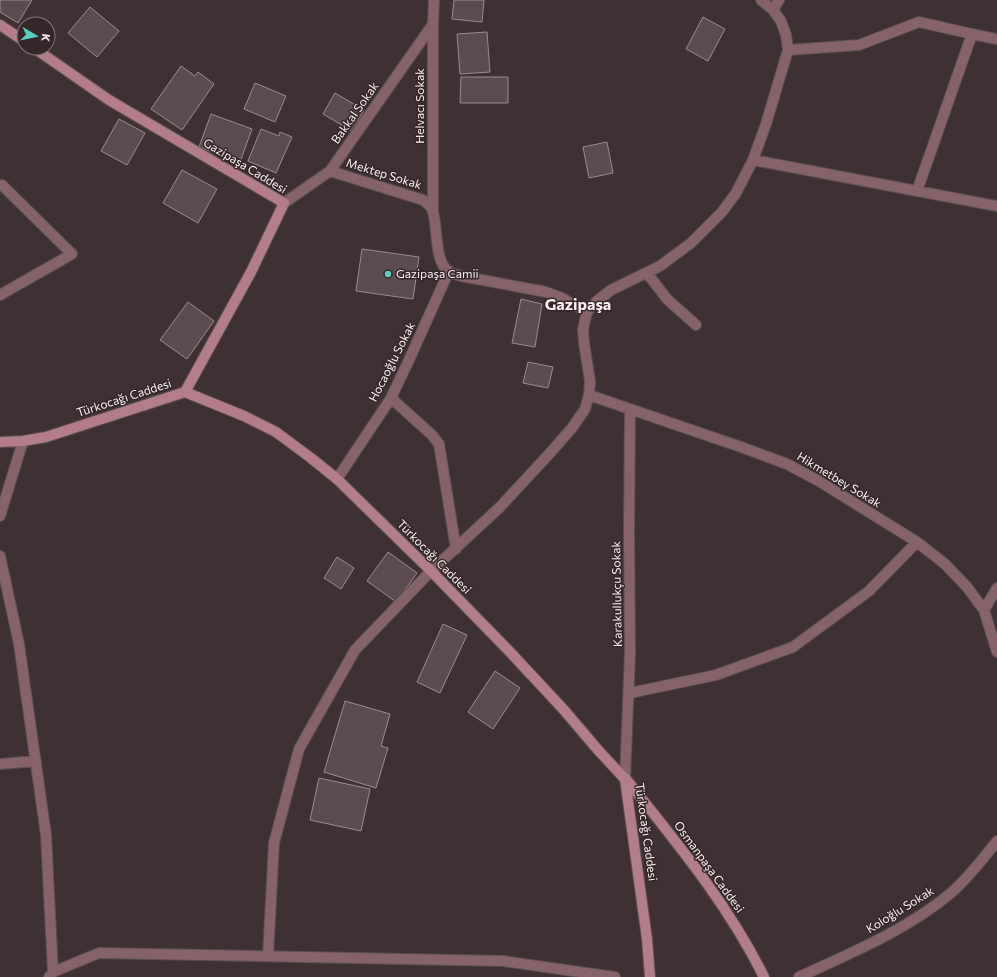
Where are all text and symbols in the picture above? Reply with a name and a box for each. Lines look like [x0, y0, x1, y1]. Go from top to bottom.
north arrow [16, 16, 56, 56]
text: K [39, 33, 53, 43]
street label: Helvacı Sokak [412, 68, 426, 144]
street label: Bakkal Sokak [328, 78, 381, 146]
street label: Gazipaşa Caddesi [201, 135, 290, 196]
street label: Mektep Sokak [345, 155, 424, 191]
place label: Gazipaşa Camii [396, 266, 479, 280]
marker: Gazipaşa Camii [383, 269, 393, 279]
district label: Gazipaşa [545, 294, 611, 313]
street label: Hocaoğlu Sokak [365, 319, 417, 404]
street label: Türkocağı Caddesi [74, 375, 173, 419]
street label: Hikmetbey Sokak [795, 449, 884, 510]
street label: Türkocağı Caddesi [395, 516, 475, 596]
street label: Karakullukçu Sokak [608, 540, 624, 647]
street label: Türkocağı Caddesi [633, 782, 661, 882]
street label: Osmanpaşa Caddesi [672, 818, 748, 915]
street label: Koloğlu Sokak [863, 883, 936, 936]

